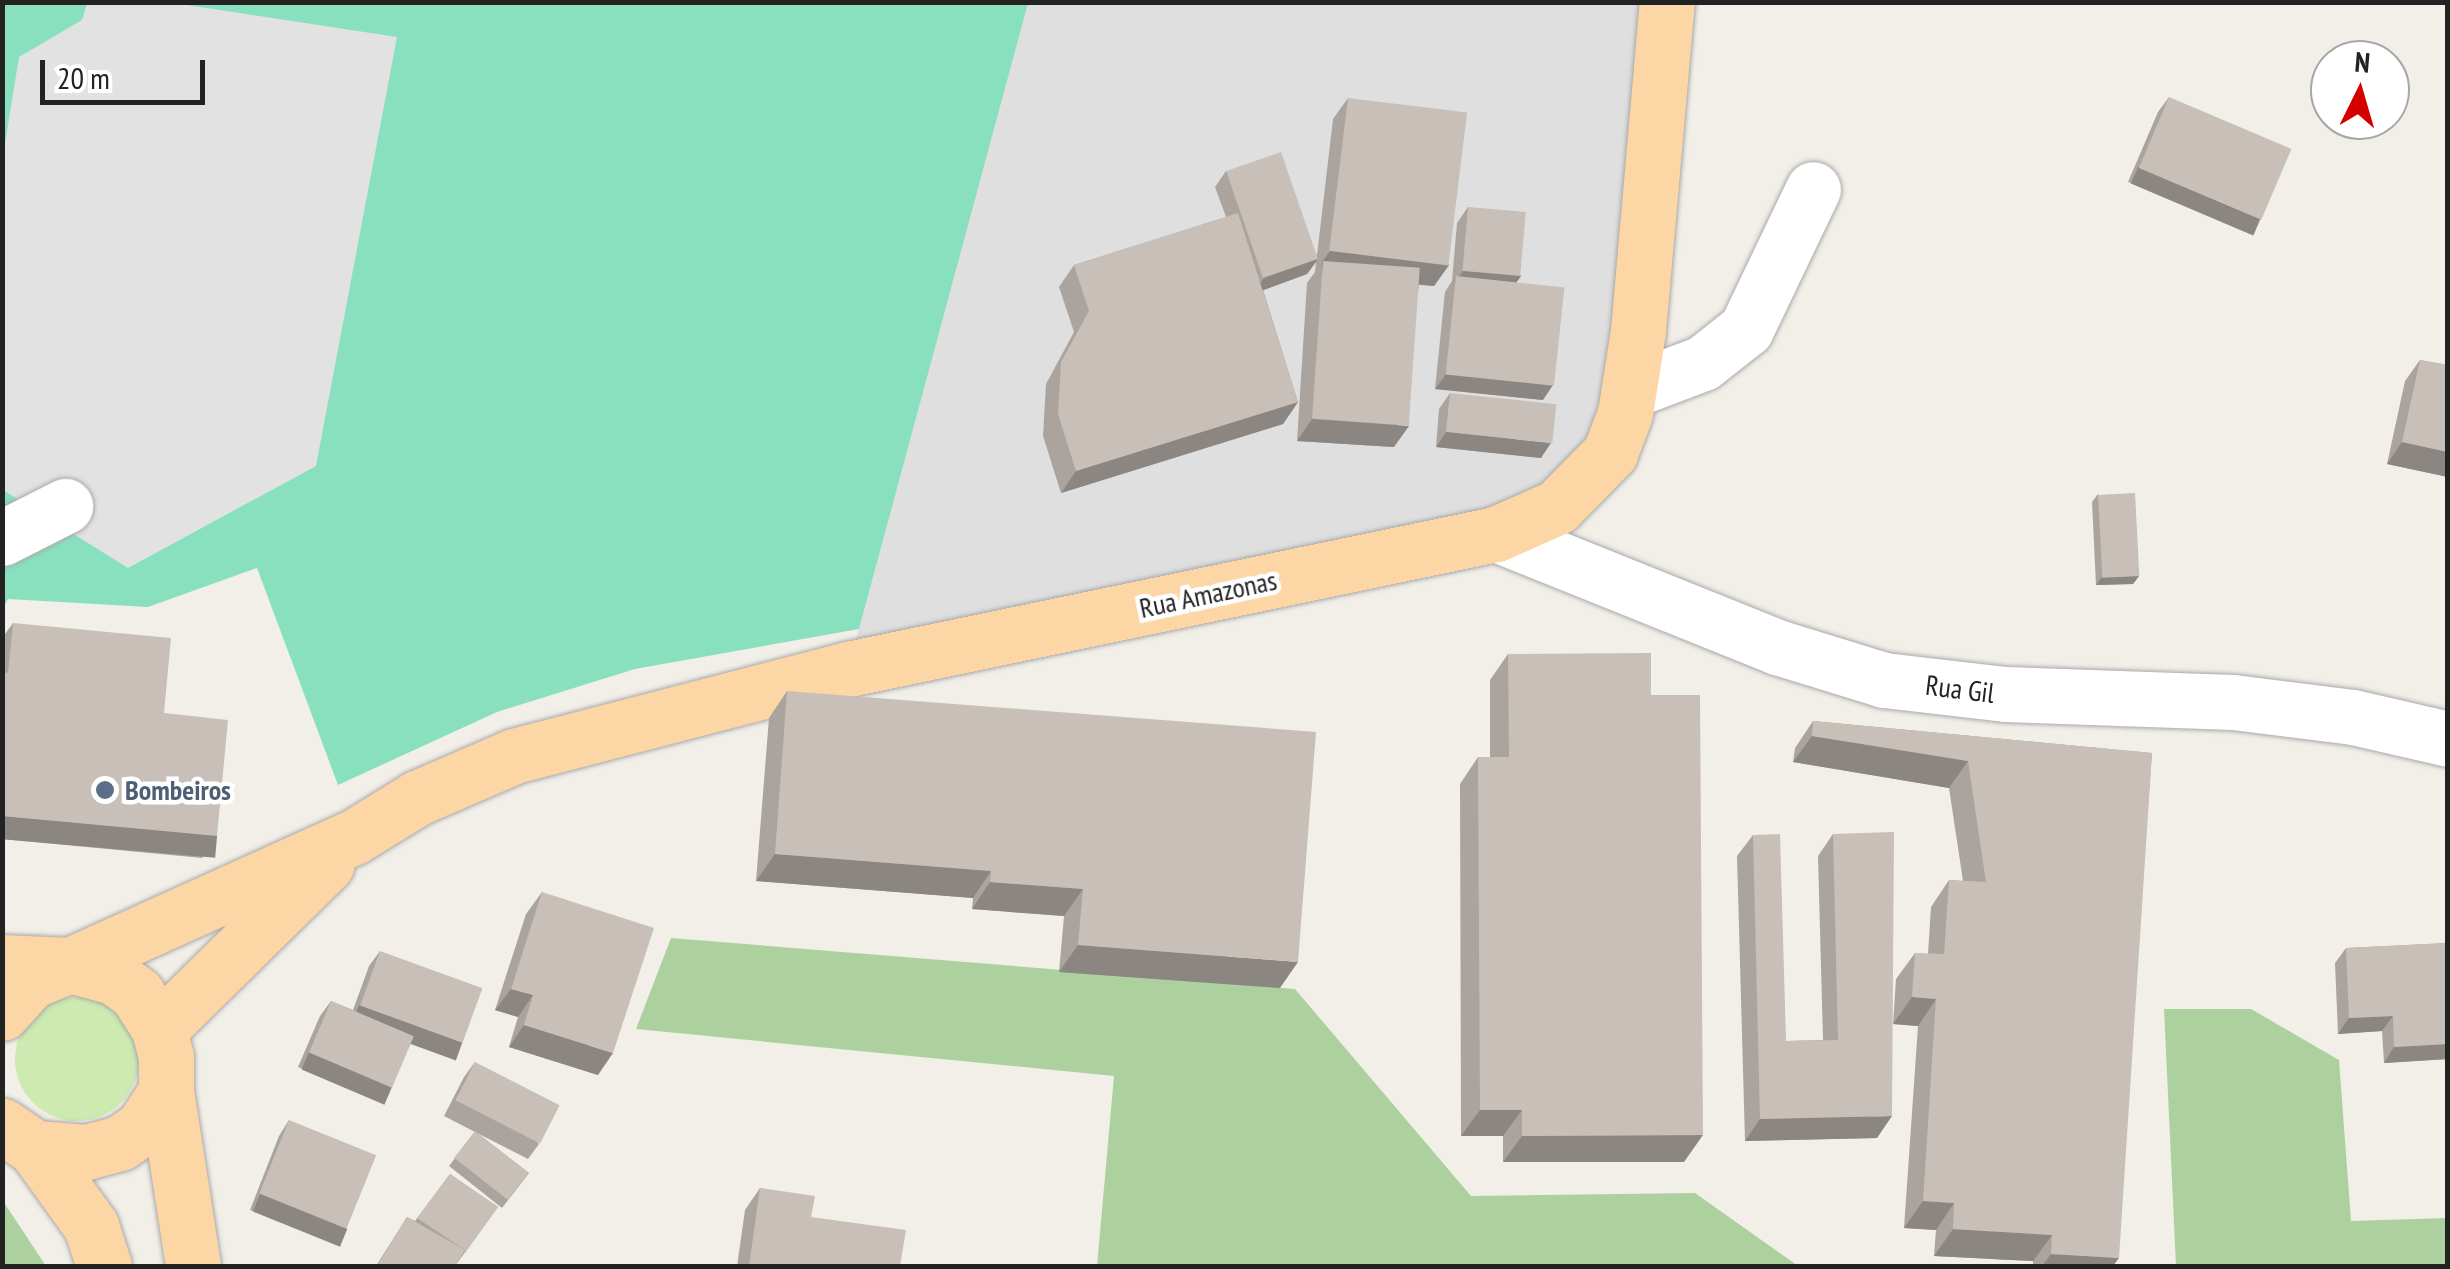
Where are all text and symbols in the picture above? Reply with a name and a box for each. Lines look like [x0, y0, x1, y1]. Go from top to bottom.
scale bar [45, 40, 210, 102]
north arrow [2310, 40, 2410, 140]
text: N [2353, 43, 2372, 81]
text: 20 m [57, 58, 110, 97]
street label: Rua Amazonas [1136, 563, 1280, 625]
street label: Rua Gil [1924, 668, 1996, 710]
place label: Bombeiros [125, 773, 231, 807]
marker: Bombeiros [94, 779, 116, 801]

